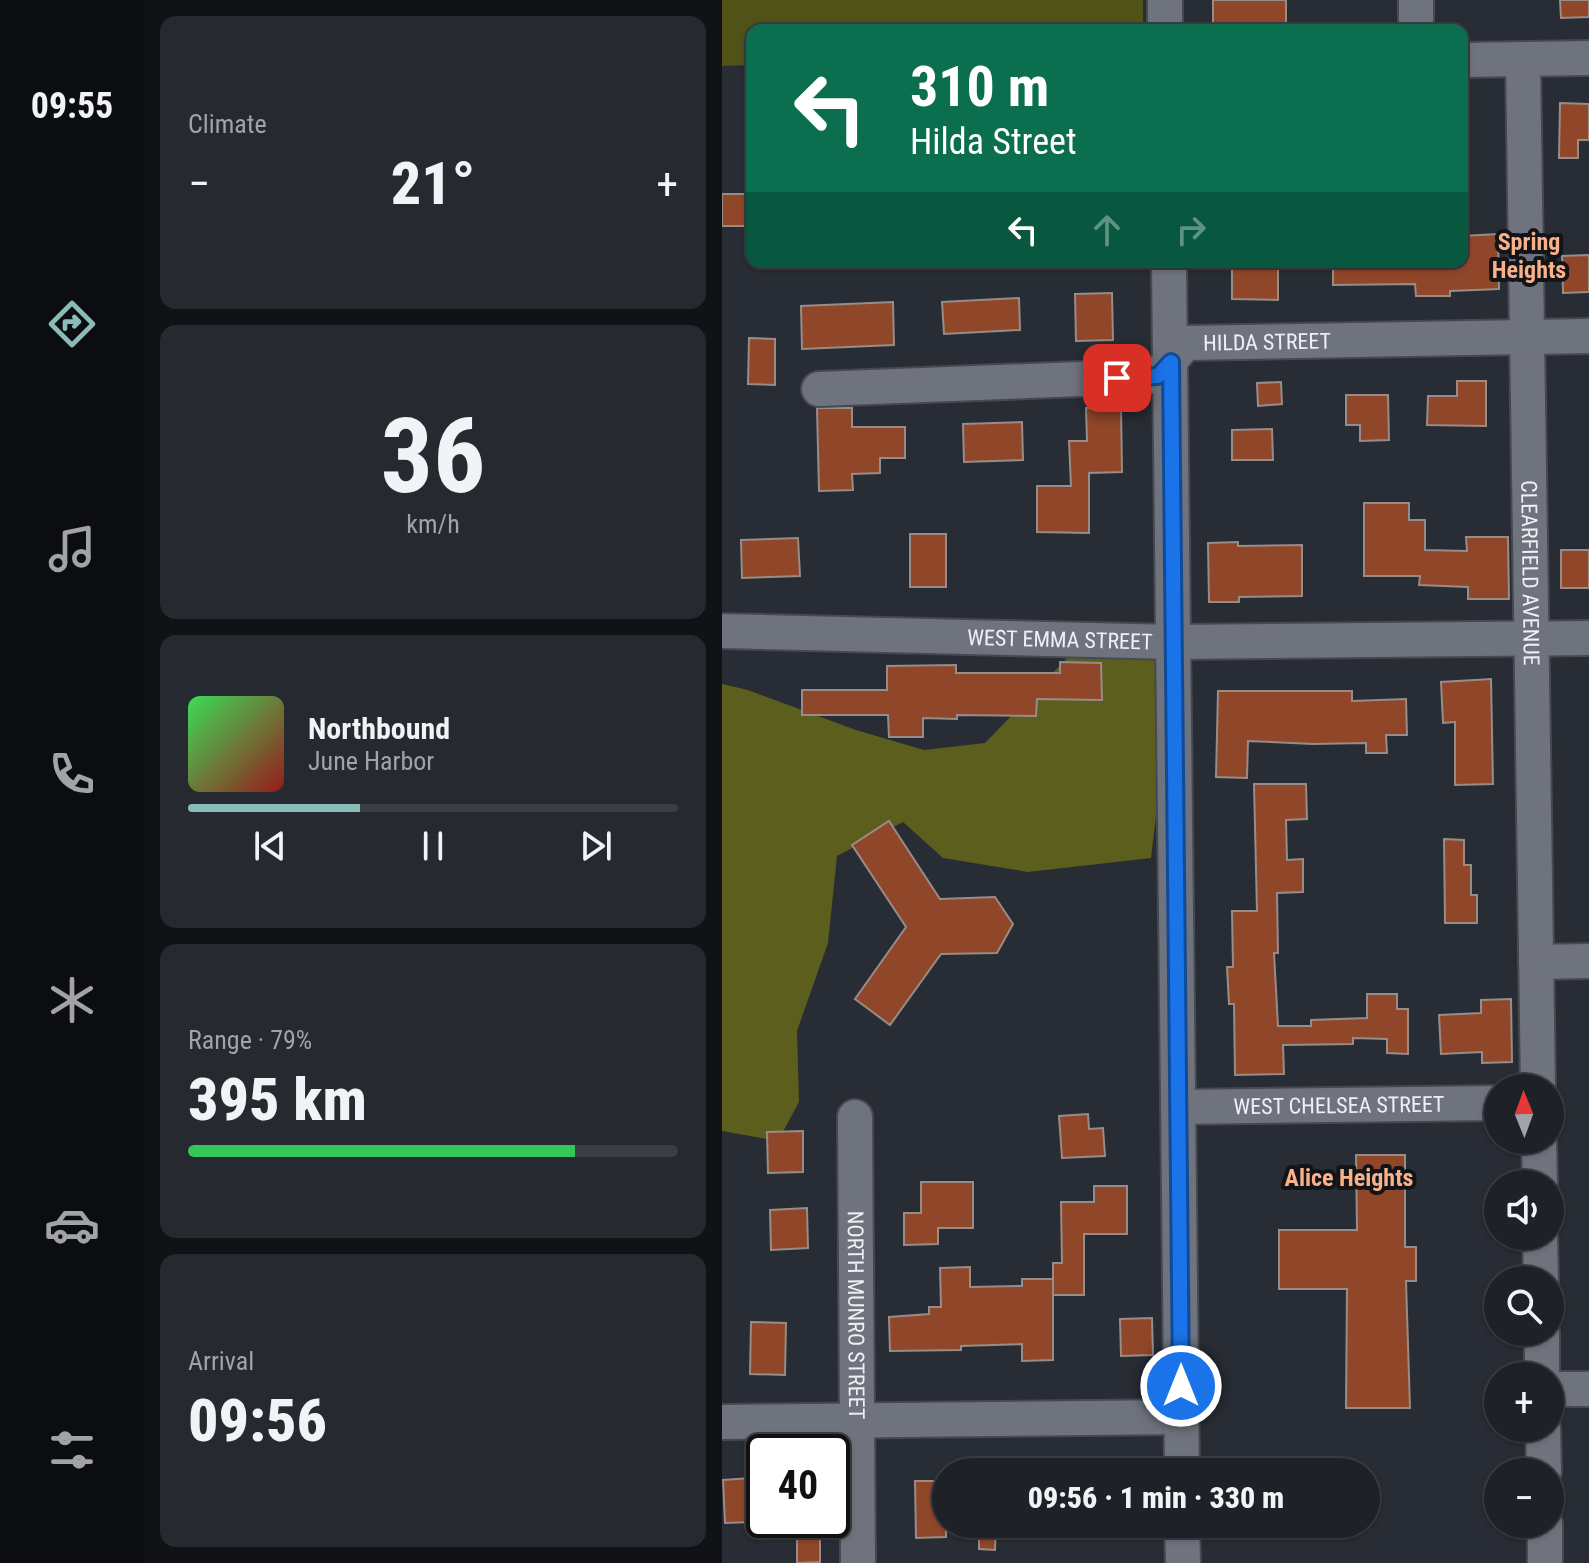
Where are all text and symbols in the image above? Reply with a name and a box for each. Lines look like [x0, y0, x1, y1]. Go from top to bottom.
text: 310 m [910, 54, 1049, 120]
icon: left [778, 56, 882, 160]
text: 09:55 [31, 85, 113, 127]
text: Climate [188, 109, 267, 139]
text: Hilda Street [910, 121, 1077, 163]
text: 21° [391, 148, 475, 219]
text: − [188, 158, 210, 210]
text: + [656, 158, 678, 210]
icon: left [1001, 208, 1045, 252]
icon: ahead [1085, 208, 1129, 252]
icon: right [1169, 208, 1213, 252]
district label: Spring Heights [1492, 228, 1566, 284]
icon: directions [44, 296, 100, 352]
street label: HILDA STREET [1203, 328, 1331, 355]
pin [1083, 344, 1151, 412]
icon: arrive [1095, 356, 1139, 400]
text: 36 [380, 396, 486, 517]
street label: CLEARFIELD AVENUE [1517, 480, 1544, 666]
text: km/h [406, 509, 460, 539]
icon: music [44, 521, 100, 577]
street label: WEST EMMA STREET [967, 624, 1153, 654]
text: Northbound [308, 711, 450, 746]
icon: phone [44, 746, 100, 802]
text: June Harbor [308, 746, 434, 776]
icon: previous [248, 824, 292, 868]
icon: pause [411, 824, 455, 868]
icon: next [574, 824, 618, 868]
icon: climate [44, 972, 100, 1028]
text: Range · 79% [188, 1025, 312, 1055]
text: 395 km [188, 1064, 367, 1135]
north arrow [1484, 1074, 1564, 1154]
map controls [1484, 1074, 1564, 1538]
street label: WEST CHELSEA STREET [1233, 1091, 1445, 1119]
district label: Alice Heights [1285, 1164, 1414, 1192]
button: sound [1484, 1170, 1564, 1250]
icon: car [44, 1197, 100, 1253]
street label: NORTH MUNRO STREET [843, 1211, 870, 1419]
button: search [1484, 1266, 1564, 1346]
position arrow [1139, 1344, 1223, 1428]
text: Arrival [188, 1346, 254, 1376]
button: + [1484, 1362, 1564, 1442]
text: 09:56 [188, 1385, 327, 1456]
icon: filters [44, 1422, 100, 1478]
speed limit sign: 40 [746, 1434, 850, 1538]
button: − [1484, 1458, 1564, 1538]
text: 09:56 · 1 min · 330 m [1028, 1480, 1284, 1515]

